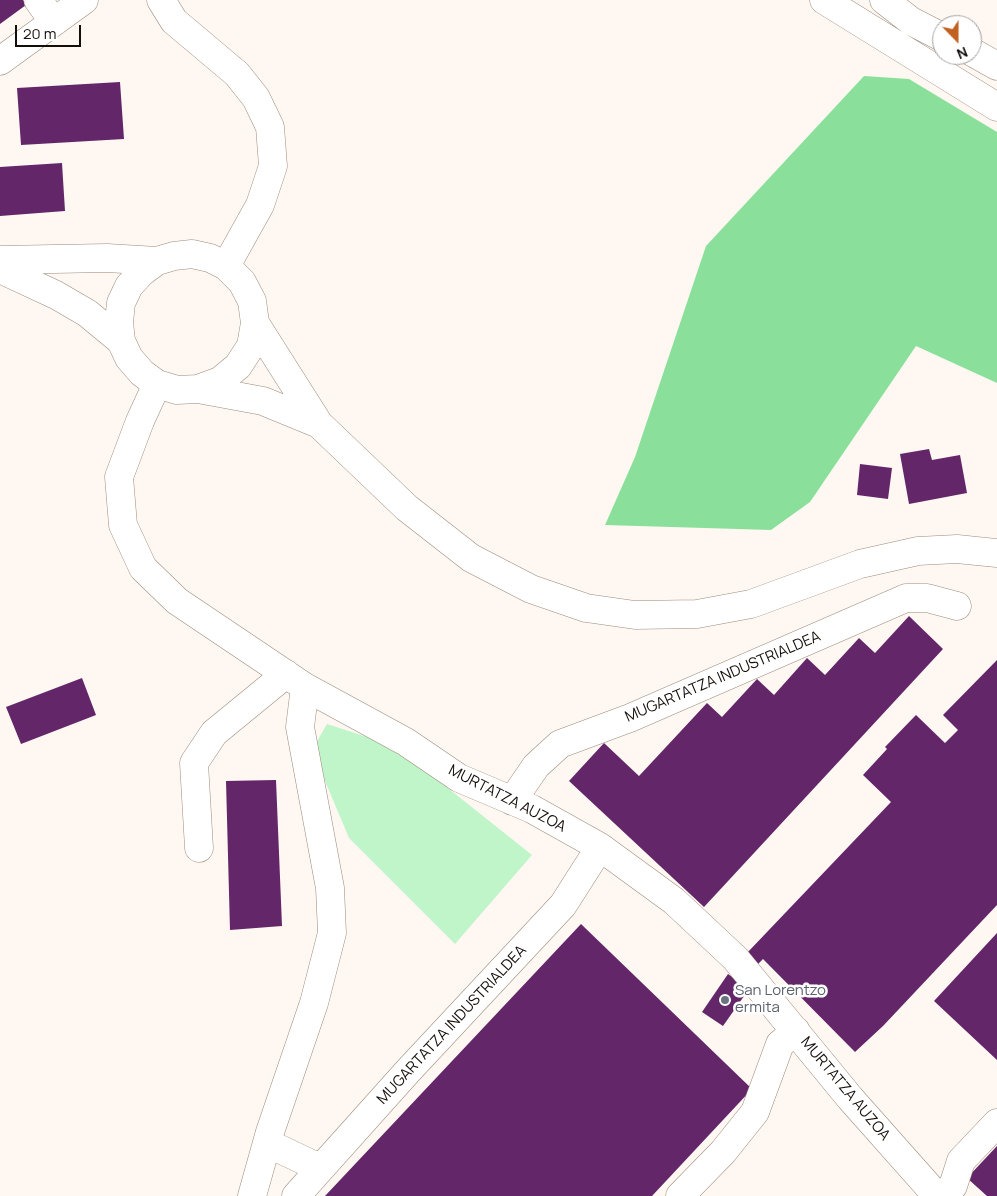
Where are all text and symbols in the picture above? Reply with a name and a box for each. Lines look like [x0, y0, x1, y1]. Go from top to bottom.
scale bar [18, 15, 84, 47]
north arrow [932, 15, 982, 65]
text: 20 m [23, 23, 56, 44]
text: N [954, 43, 971, 64]
street label: MUGARTATZA INDUSTRIALDEA [623, 628, 823, 726]
street label: MURTATZA AUZOA [445, 762, 569, 836]
street label: MUGARTATZA INDUSTRIALDEA [374, 942, 530, 1108]
place label: San Lorentzo ermita [735, 982, 826, 1017]
marker: San Lorentzo ermita [719, 994, 731, 1006]
street label: MURTATZA AUZOA [796, 1034, 894, 1144]

